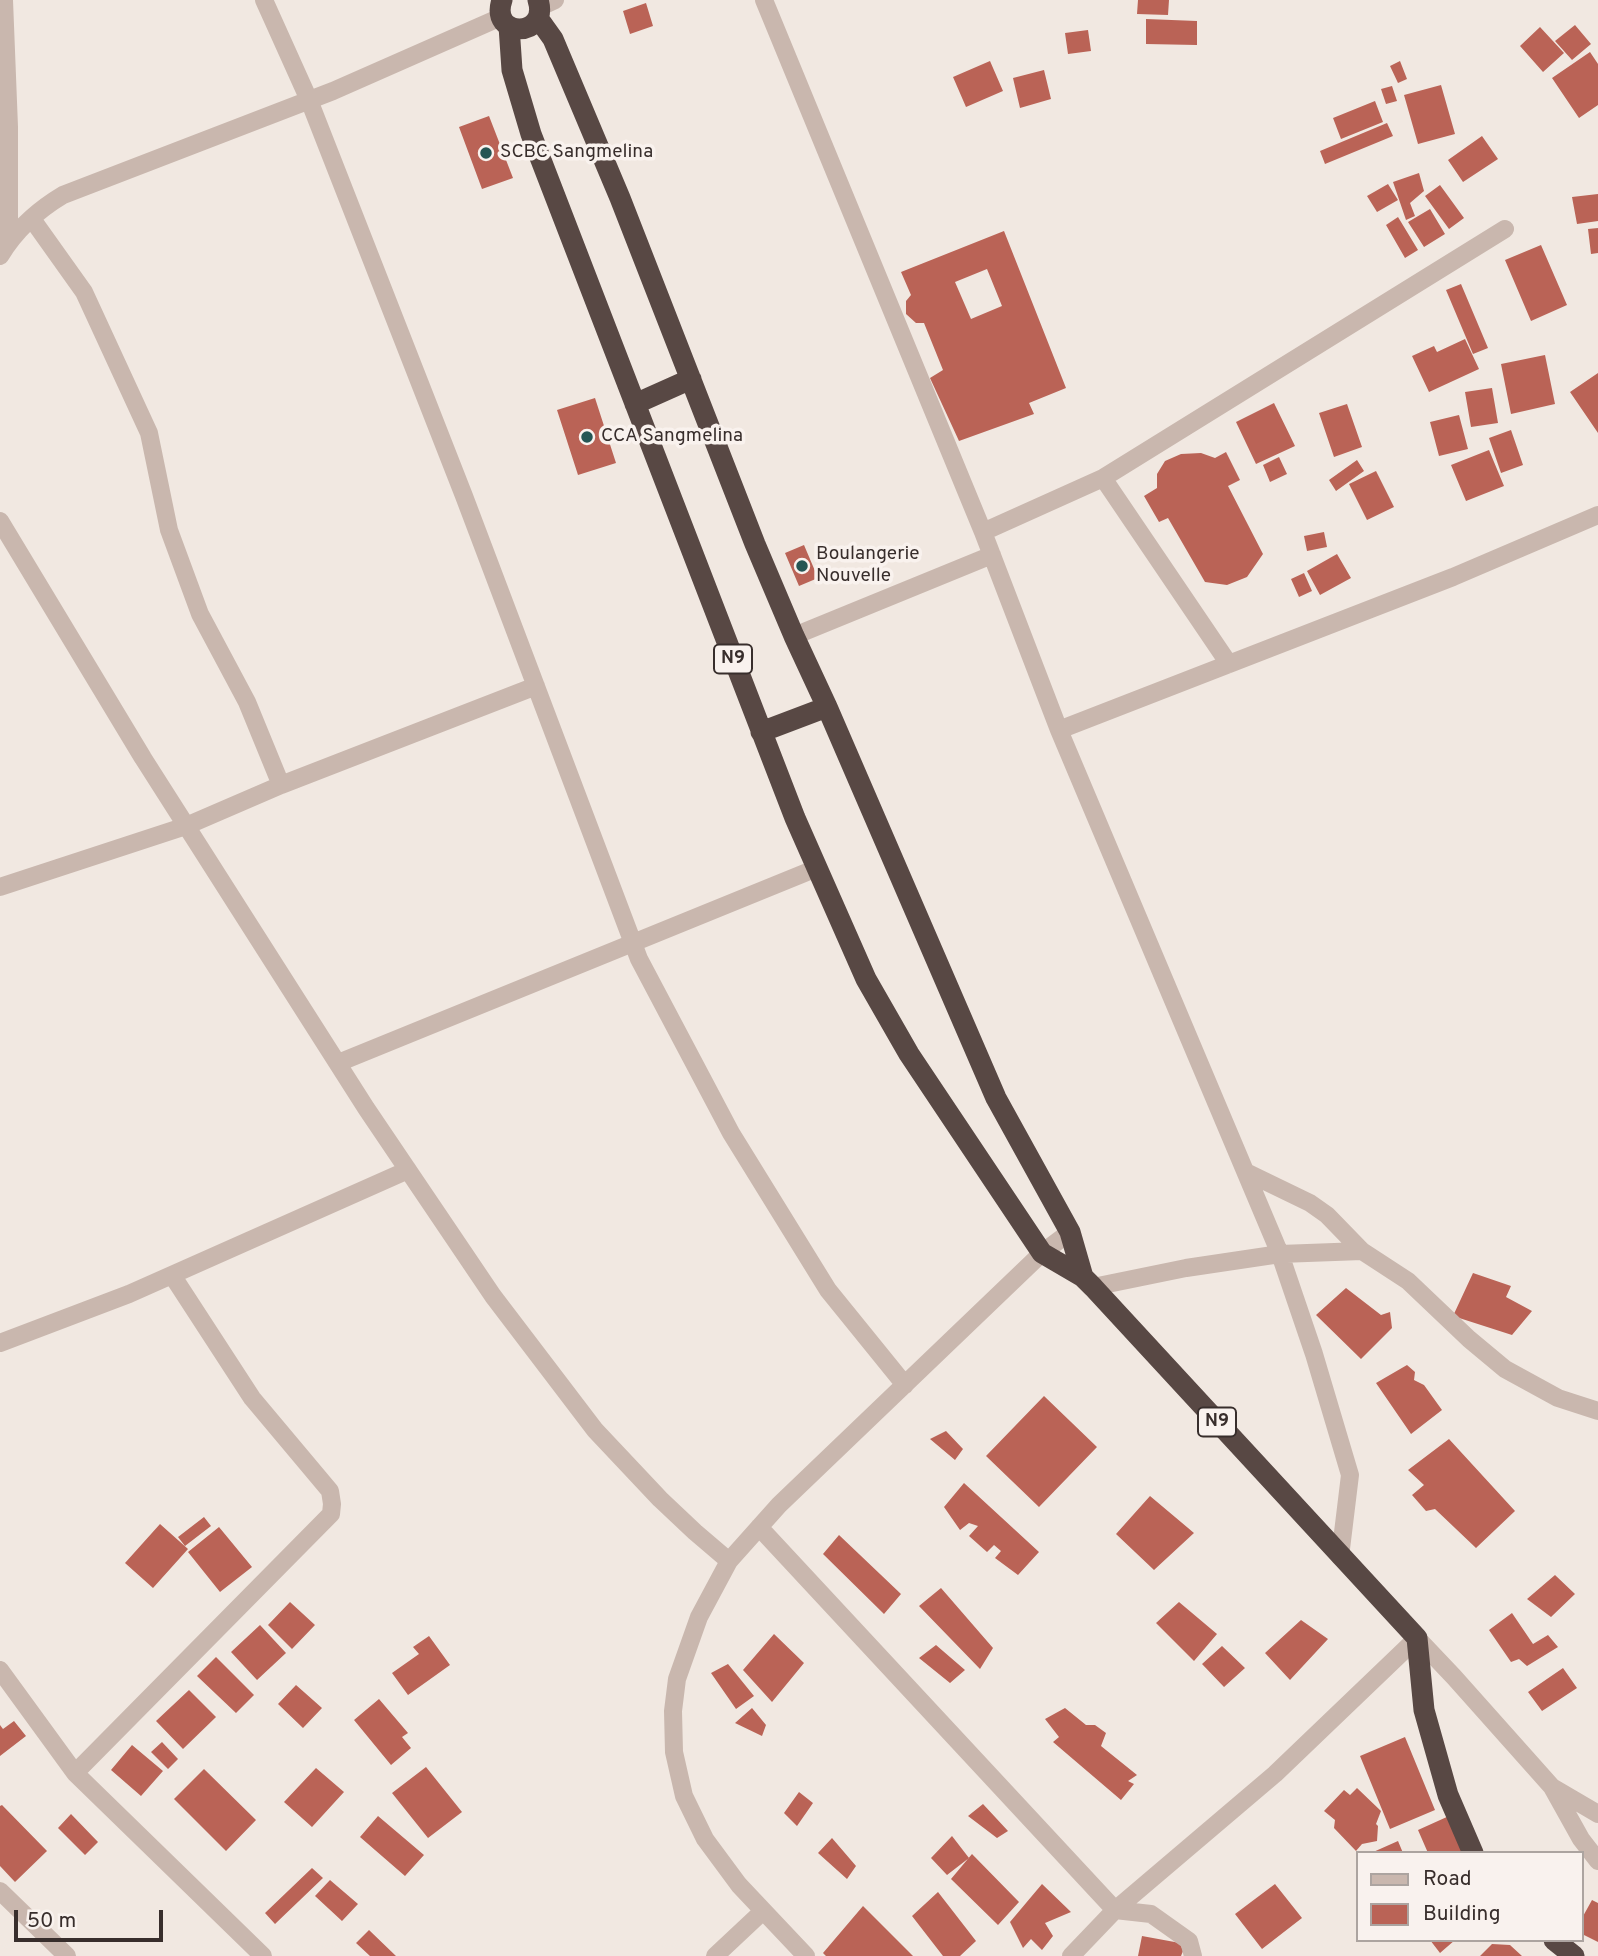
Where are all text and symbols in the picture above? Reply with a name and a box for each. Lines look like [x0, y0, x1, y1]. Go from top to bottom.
place label: SCBC Sangmelina [500, 142, 653, 164]
marker: SCBC Sangmelina [478, 145, 494, 161]
place label: CCA Sangmelina [601, 426, 743, 448]
marker: CCA Sangmelina [579, 429, 595, 445]
place label: Boulangerie Nouvelle [816, 544, 919, 588]
marker: Boulangerie Nouvelle [794, 558, 810, 574]
road number: N9 [714, 644, 752, 674]
road number: N9 [1198, 1408, 1236, 1436]
legend [1356, 1851, 1584, 1942]
text: Road [1423, 1866, 1472, 1893]
scale bar [18, 1896, 166, 1940]
text: Building [1423, 1901, 1501, 1928]
text: 50 m [27, 1908, 76, 1935]

